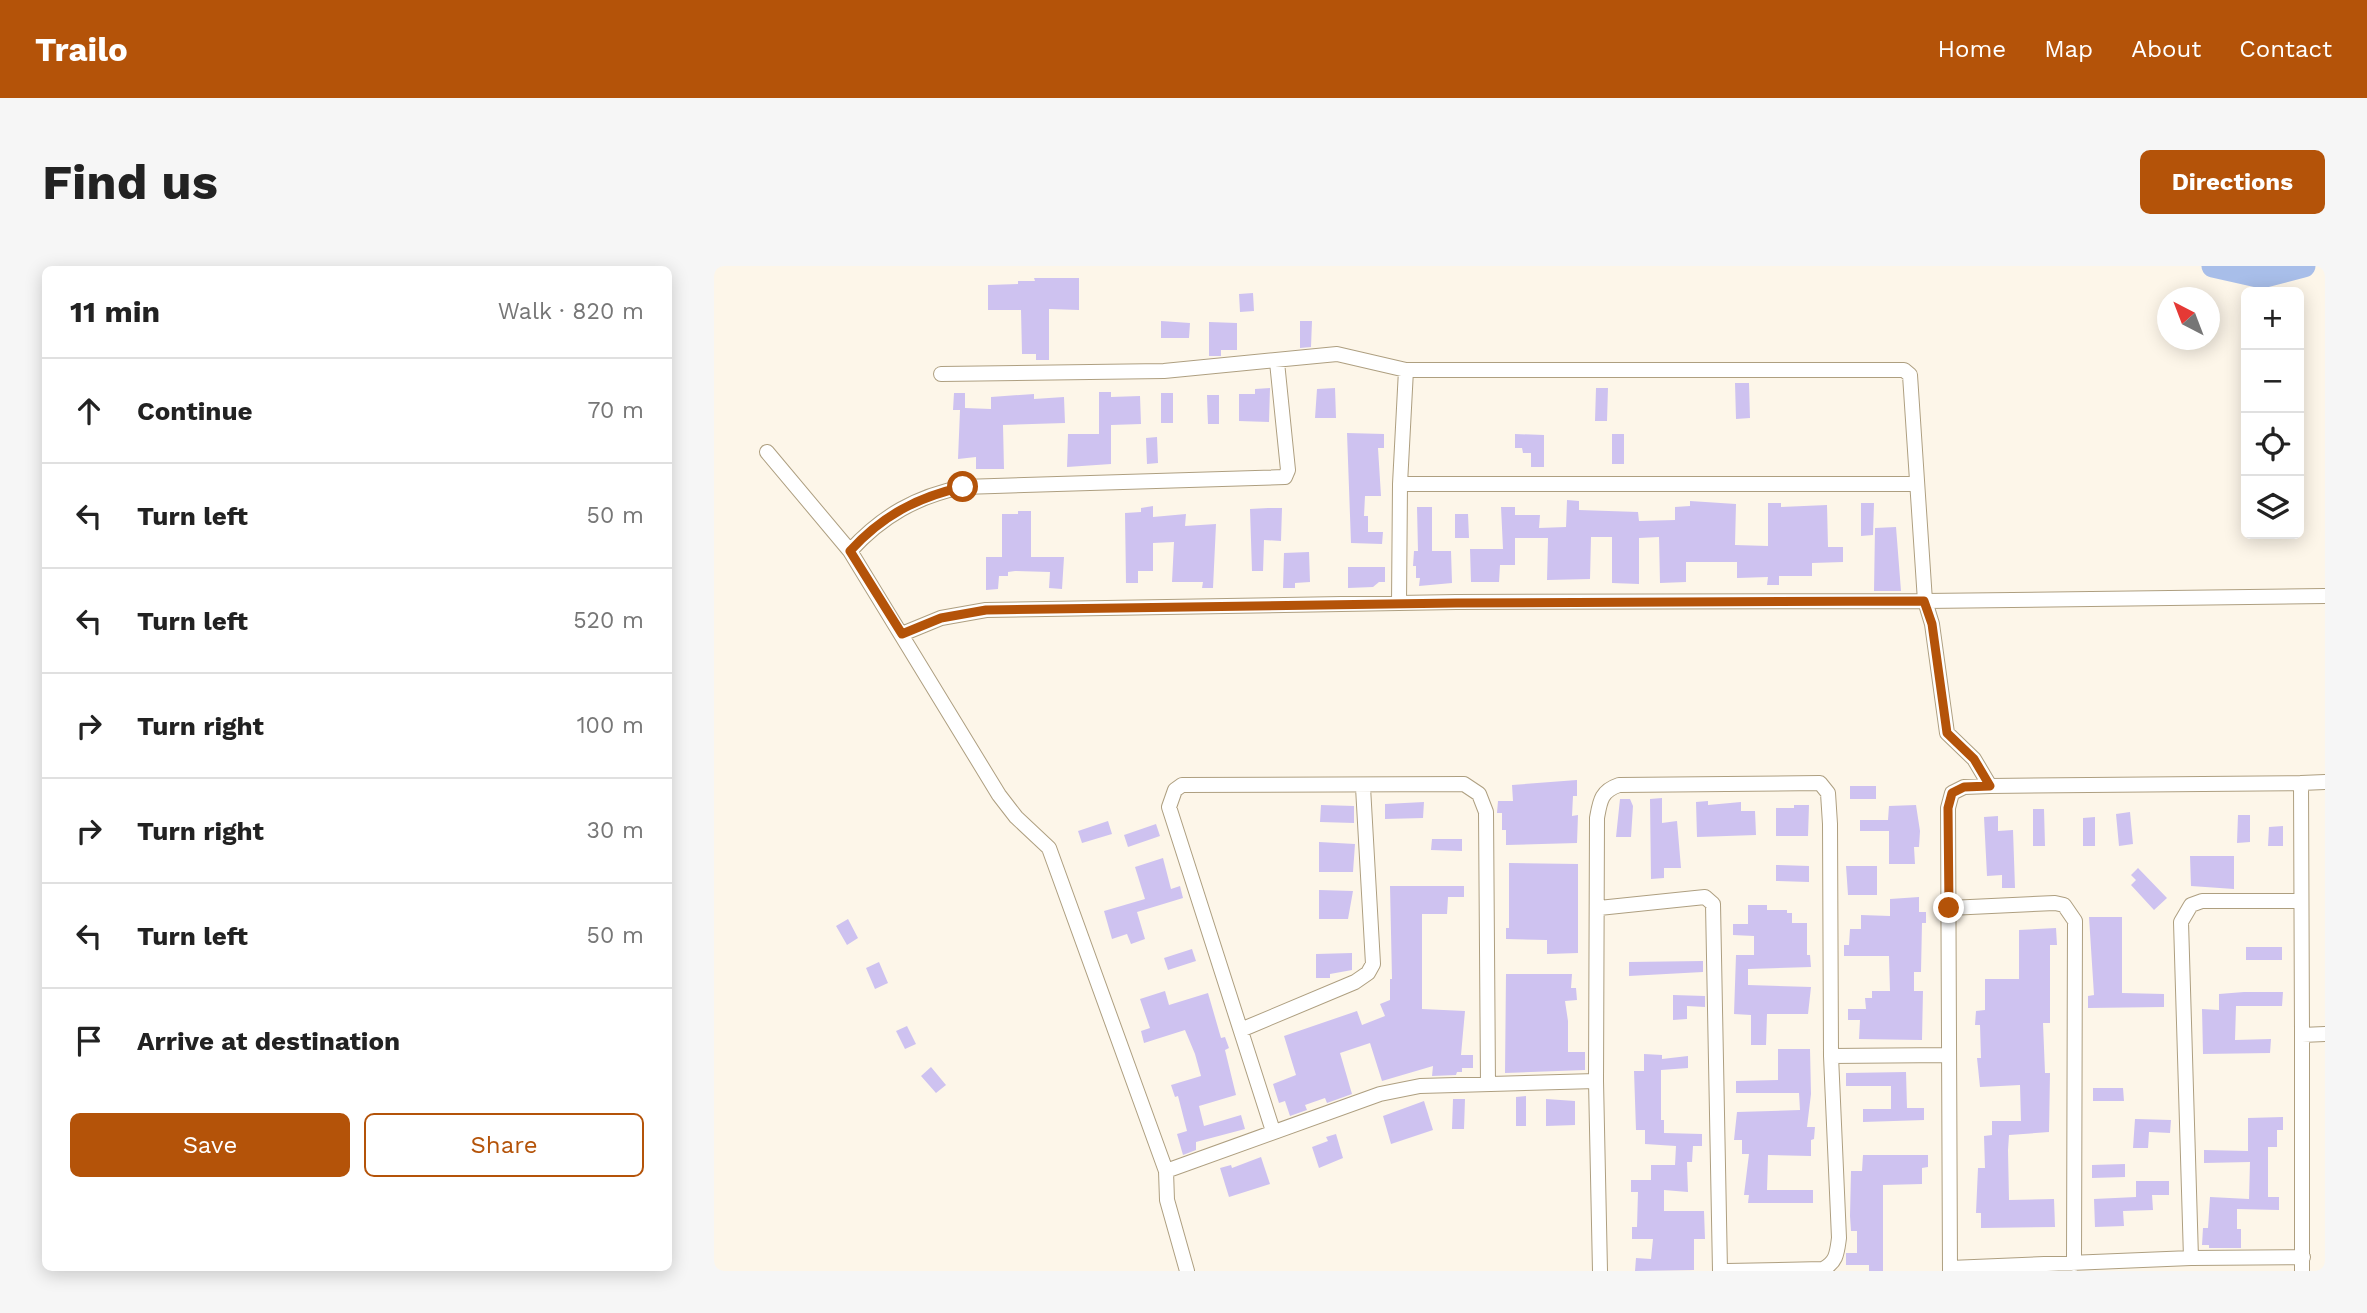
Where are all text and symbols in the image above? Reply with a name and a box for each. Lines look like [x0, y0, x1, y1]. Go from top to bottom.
text: Trailo [35, 30, 128, 69]
text: Home [1938, 35, 2006, 63]
text: Map [2044, 35, 2093, 63]
text: About [2131, 35, 2201, 63]
text: Contact [2239, 35, 2332, 63]
button: Directions [2140, 150, 2325, 214]
text: Find us [42, 153, 218, 211]
north arrow [2157, 287, 2220, 350]
map controls [2241, 287, 2304, 539]
button: + [2241, 287, 2304, 350]
text: 11 min [70, 294, 160, 329]
text: Walk · 820 m [498, 298, 644, 325]
button: − [2241, 350, 2304, 413]
icon: ahead [70, 392, 108, 430]
text: Continue [137, 396, 253, 426]
text: 70 m [587, 397, 644, 424]
button: locate [2241, 413, 2304, 476]
route start [947, 471, 978, 502]
button: layers [2241, 476, 2304, 539]
icon: left [70, 497, 108, 535]
text: Turn left [137, 501, 248, 531]
text: 50 m [587, 502, 644, 529]
icon: left [70, 602, 108, 640]
text: Turn left [137, 606, 248, 636]
text: 520 m [573, 607, 644, 634]
icon: right [70, 707, 108, 745]
text: Turn right [137, 711, 264, 741]
text: 100 m [577, 712, 644, 739]
icon: right [70, 812, 108, 850]
text: Turn right [137, 816, 264, 846]
text: 30 m [587, 817, 644, 844]
route end [1933, 892, 1964, 923]
icon: left [70, 917, 108, 955]
text: Turn left [137, 921, 248, 951]
text: 50 m [587, 922, 644, 949]
icon: arrive [70, 1022, 108, 1060]
text: Arrive at destination [137, 1026, 400, 1056]
button: Save [70, 1113, 350, 1177]
button: Share [364, 1113, 644, 1177]

